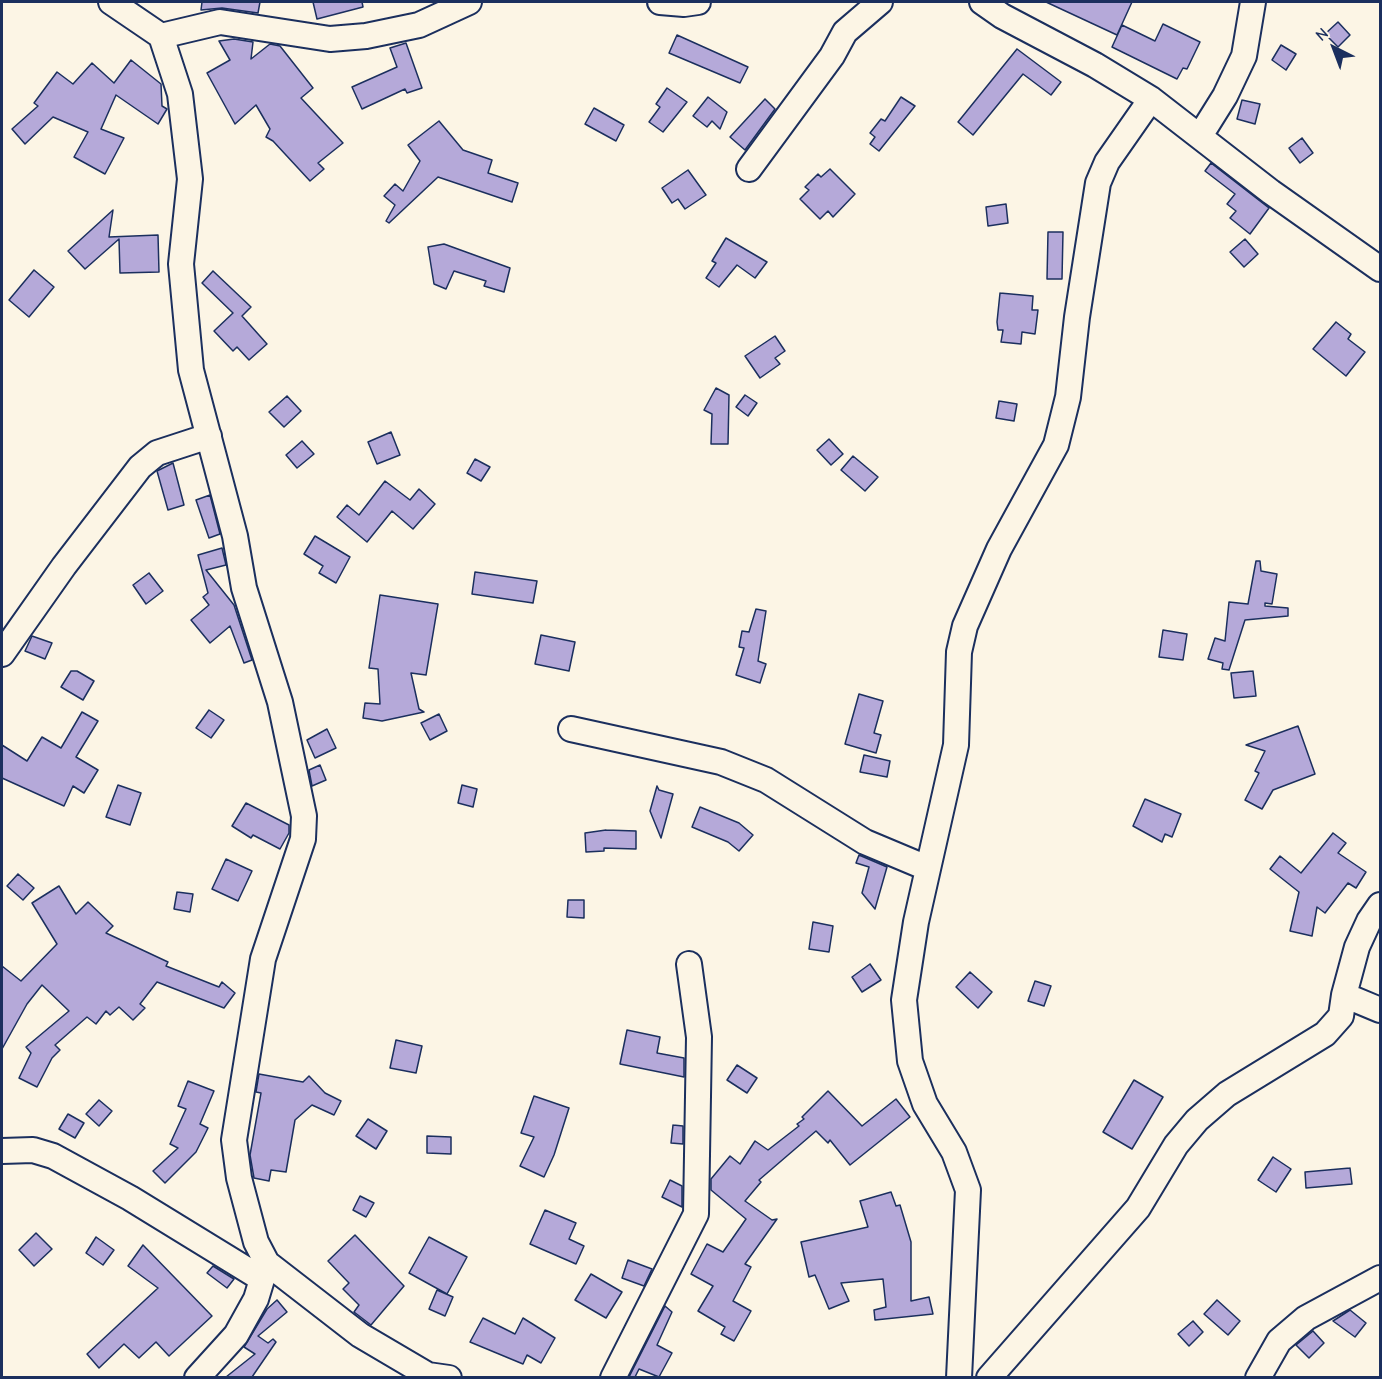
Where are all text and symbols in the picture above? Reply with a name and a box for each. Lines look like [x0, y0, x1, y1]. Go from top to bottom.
north arrow [1304, 18, 1364, 78]
text: N [1312, 24, 1332, 45]

